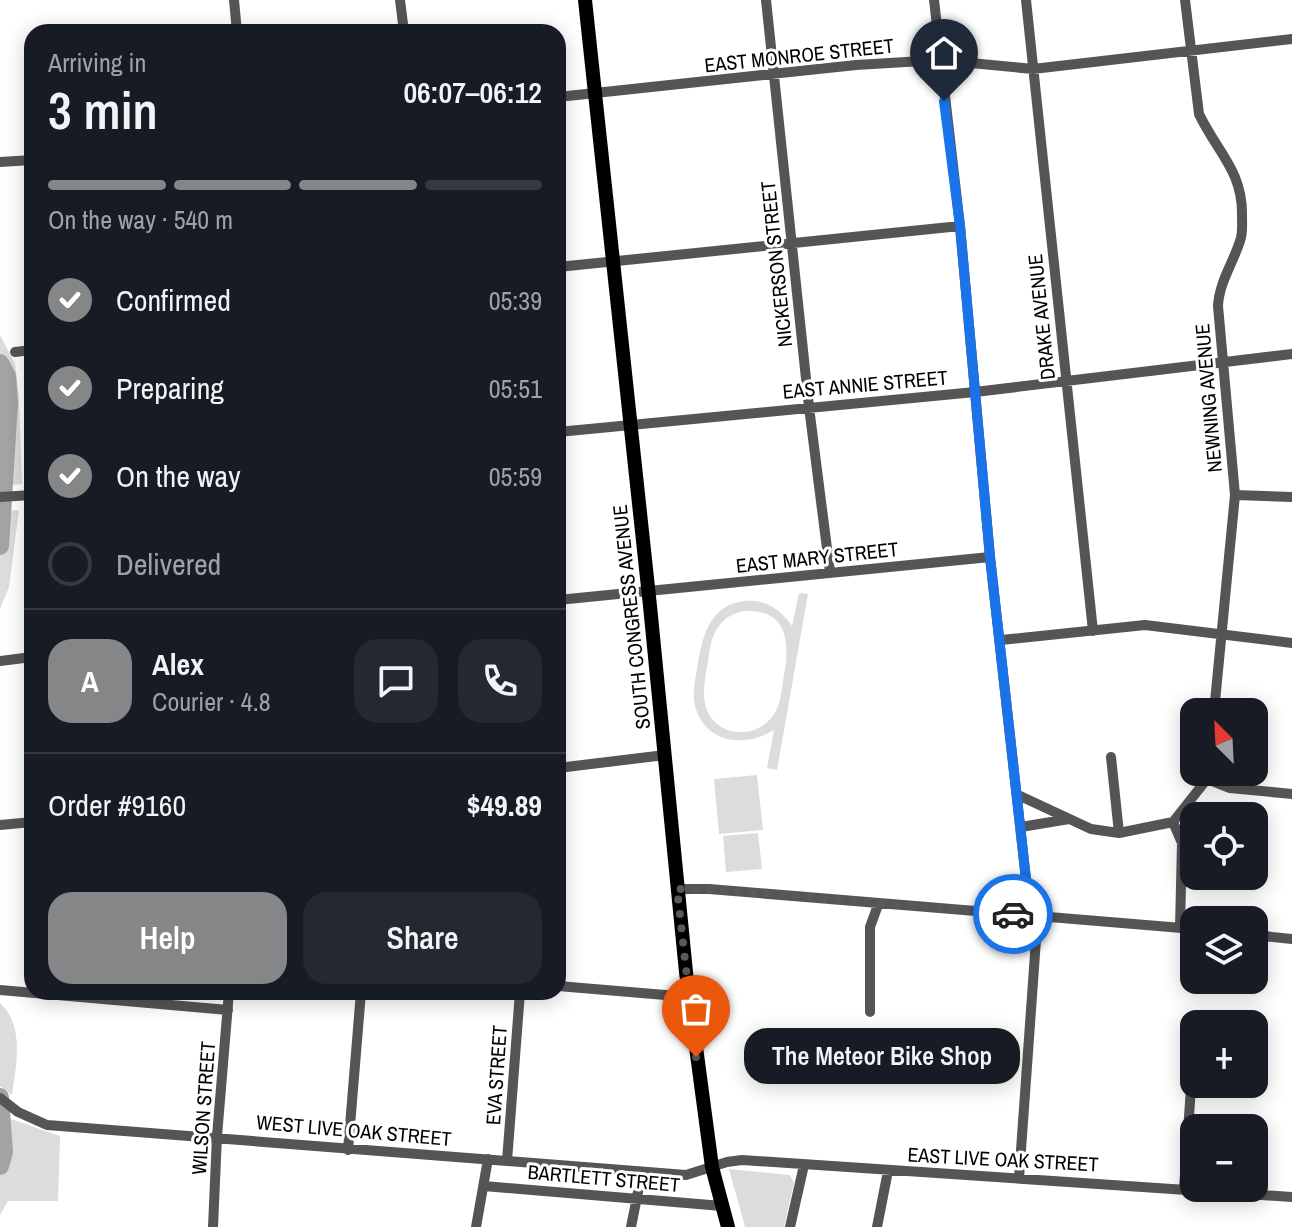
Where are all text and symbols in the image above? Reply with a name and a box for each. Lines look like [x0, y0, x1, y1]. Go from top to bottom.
pin [910, 19, 978, 101]
icon: home [922, 31, 966, 75]
street label: EAST MONROE STREET [703, 32, 895, 78]
text: Arriving in [48, 45, 146, 80]
text: 06:07–06:12 [403, 72, 542, 112]
text: 3 min [48, 75, 158, 145]
street label: NICKERSON STREET [754, 180, 798, 348]
text: On the way · 540 m [48, 202, 233, 237]
street label: DRAKE AVENUE [1021, 253, 1061, 381]
icon: check [48, 278, 92, 322]
text: Confirmed [116, 280, 231, 320]
text: 05:39 [489, 283, 542, 318]
street label: NEWNING AVENUE [1188, 323, 1228, 473]
street label: EAST ANNIE STREET [781, 363, 949, 405]
icon: check [48, 366, 92, 410]
text: Preparing [116, 368, 224, 408]
text: 05:51 [489, 371, 542, 406]
icon: check [48, 454, 92, 498]
text: On the way [116, 456, 240, 496]
text: 05:59 [489, 459, 542, 494]
street label: SOUTH CONGRESS AVENUE [606, 503, 656, 731]
street label: EAST MARY STREET [734, 535, 900, 579]
text: Delivered [116, 544, 221, 584]
button: chat [354, 639, 438, 723]
button: phone [458, 639, 542, 723]
text: Alex [152, 644, 204, 684]
text: A [81, 661, 99, 701]
text: Courier · 4.8 [152, 684, 271, 719]
north arrow [1180, 698, 1268, 786]
map controls [1180, 698, 1268, 1202]
text: Order #9160 [48, 785, 186, 825]
text: $49.89 [467, 785, 542, 825]
button: locate [1180, 802, 1268, 890]
courier [973, 874, 1053, 954]
button: Help [48, 892, 287, 984]
button: Share [303, 892, 542, 984]
icon: car [991, 892, 1035, 936]
button: layers [1180, 906, 1268, 994]
pin [662, 975, 730, 1057]
icon: bag [674, 987, 718, 1031]
button: + [1180, 1010, 1268, 1098]
street label: EVA STREET [479, 1024, 513, 1126]
callout: The Meteor Bike Shop [744, 1029, 1020, 1085]
text: The Meteor Bike Shop [772, 1038, 992, 1073]
street label: WILSON STREET [185, 1040, 221, 1176]
street label: WEST LIVE OAK STREET [255, 1108, 453, 1152]
button: − [1180, 1114, 1268, 1202]
street label: EAST LIVE OAK STREET [907, 1141, 1099, 1177]
street label: BARTLETT STREET [527, 1158, 681, 1198]

